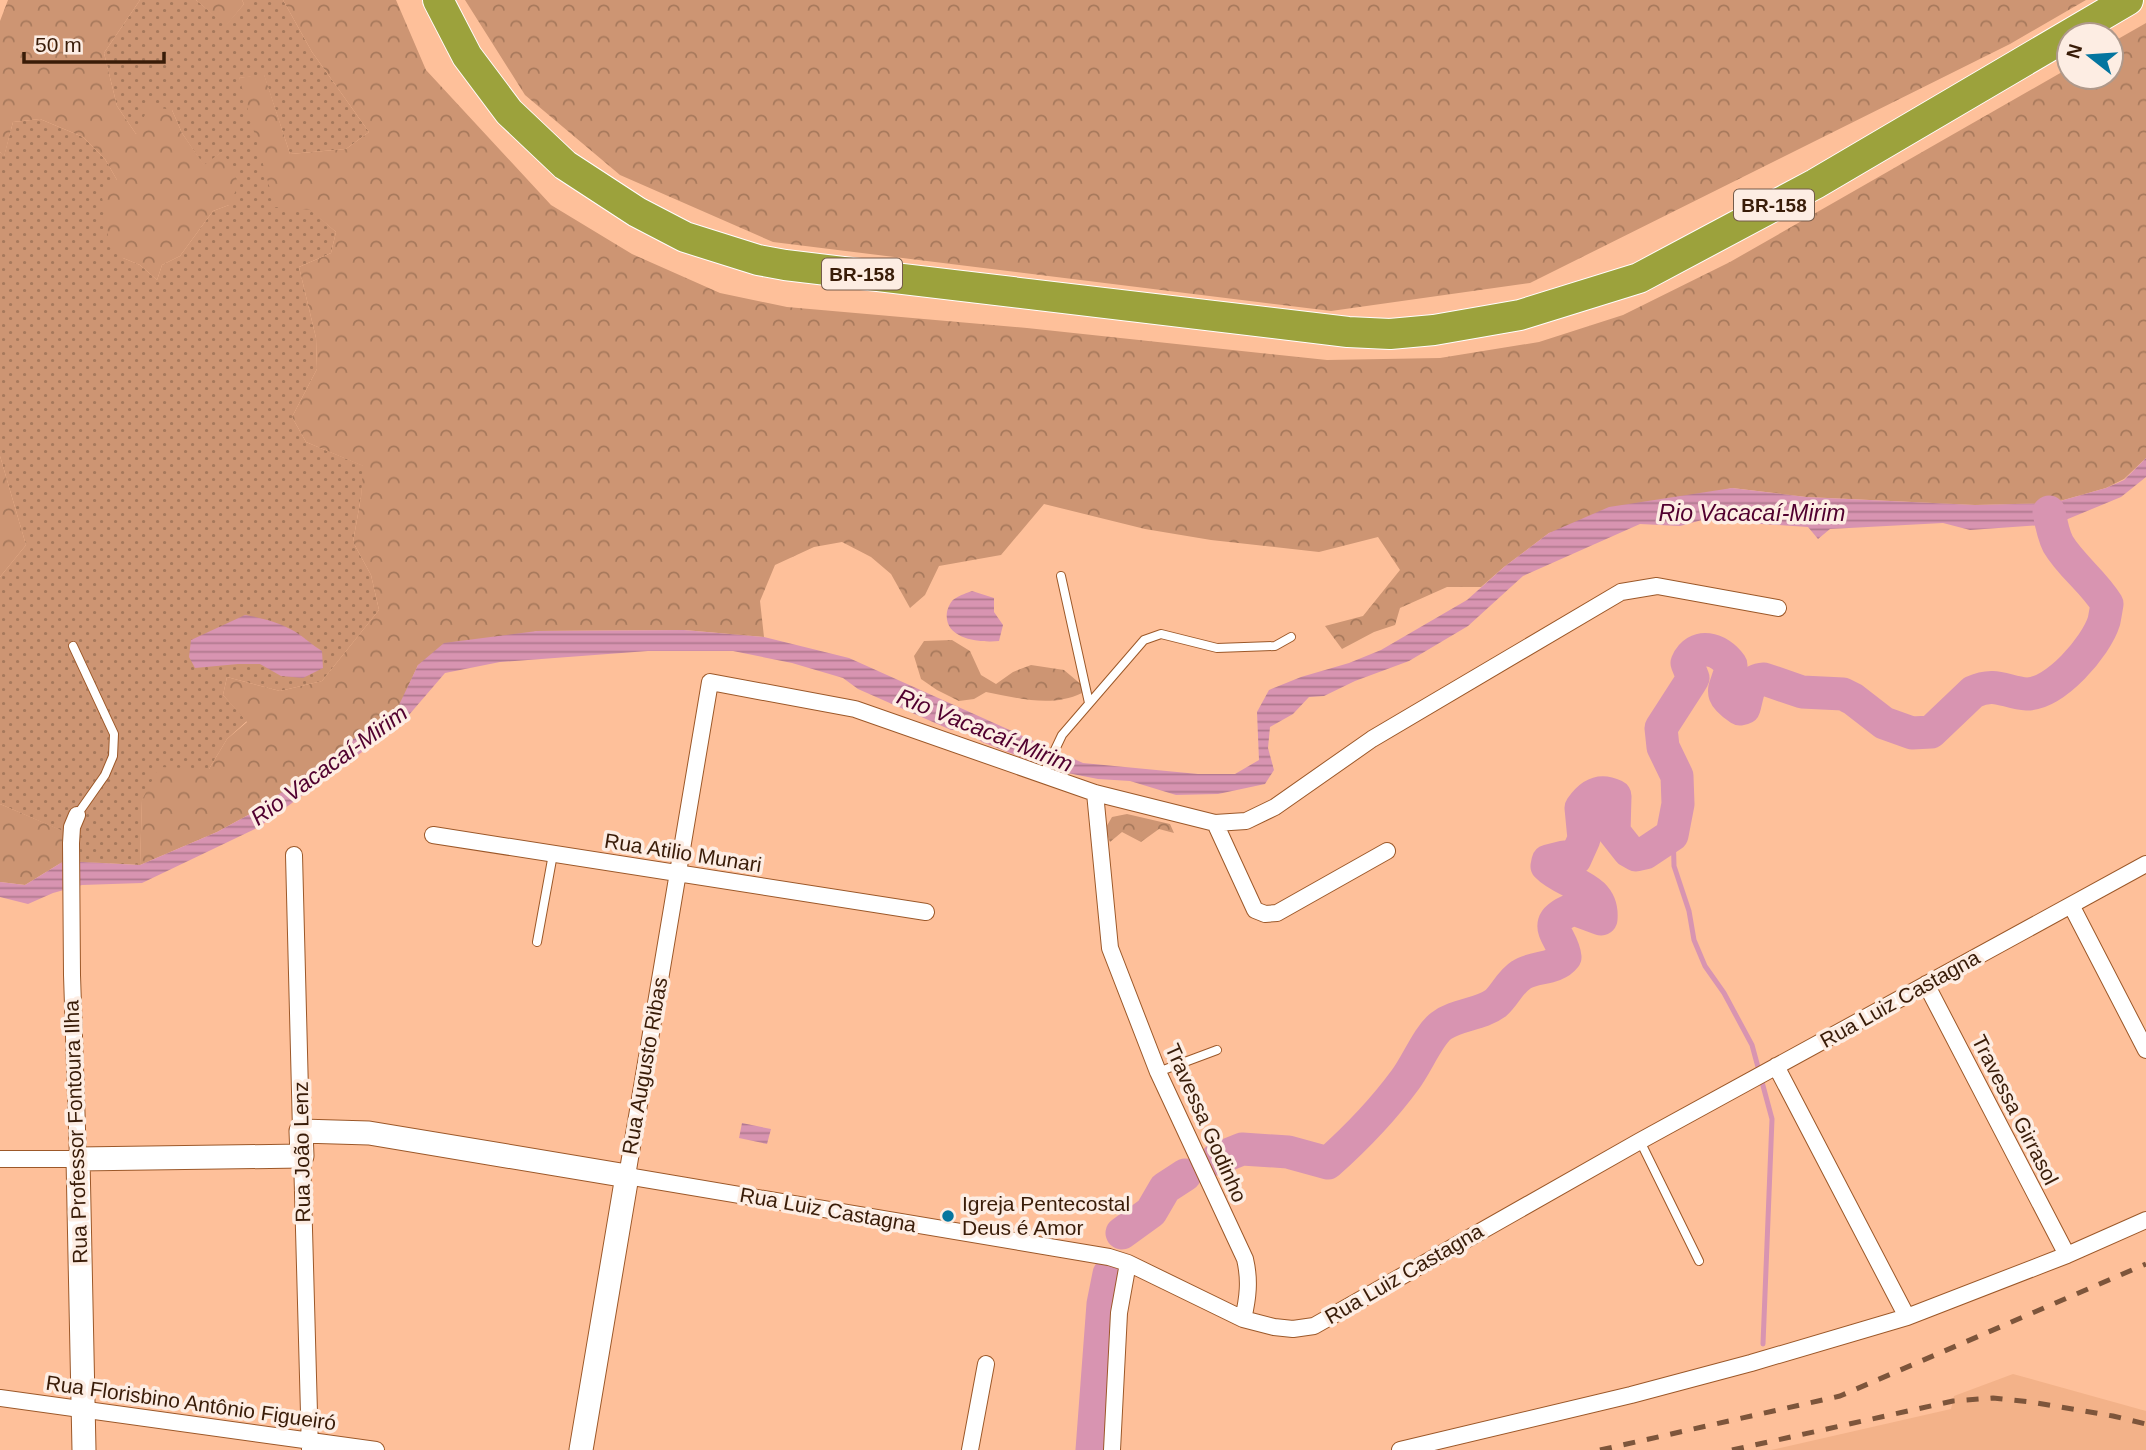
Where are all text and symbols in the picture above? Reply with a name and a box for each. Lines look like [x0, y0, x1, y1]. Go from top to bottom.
scale bar [24, 21, 164, 65]
north arrow [2055, 21, 2125, 91]
text: 50 m [35, 33, 82, 56]
text: N [2062, 42, 2086, 61]
road number: BR-158 [1734, 190, 1814, 220]
road number: BR-158 [822, 258, 902, 290]
water label: Rio Vacacaí-Mirim [1658, 500, 1846, 526]
water label: Rio Vacacaí-Mirim [893, 683, 1077, 777]
water label: Rio Vacacaí-Mirim [246, 700, 412, 830]
street label: Rua Atilio Munari [603, 829, 763, 876]
street label: Rua Luiz Castagna [1816, 945, 1984, 1052]
street label: Rua Augusto Ribas [618, 975, 671, 1156]
street label: Rua Professor Fontoura Ilha [59, 999, 92, 1264]
street label: Travessa Girrasol [1968, 1031, 2063, 1188]
street label: Travessa Godinho [1161, 1040, 1252, 1205]
street label: Rua João Lenz [289, 1081, 314, 1223]
street label: Rua Luiz Castagna [738, 1183, 918, 1236]
place label: Igreja Pentecostal Deus é Amor [962, 1192, 1130, 1239]
marker: Igreja Pentecostal Deus é Amor [940, 1208, 956, 1224]
street label: Rua Luiz Castagna [1321, 1219, 1487, 1328]
street label: Rua Florisbino Antônio Figueiró [44, 1371, 338, 1434]

